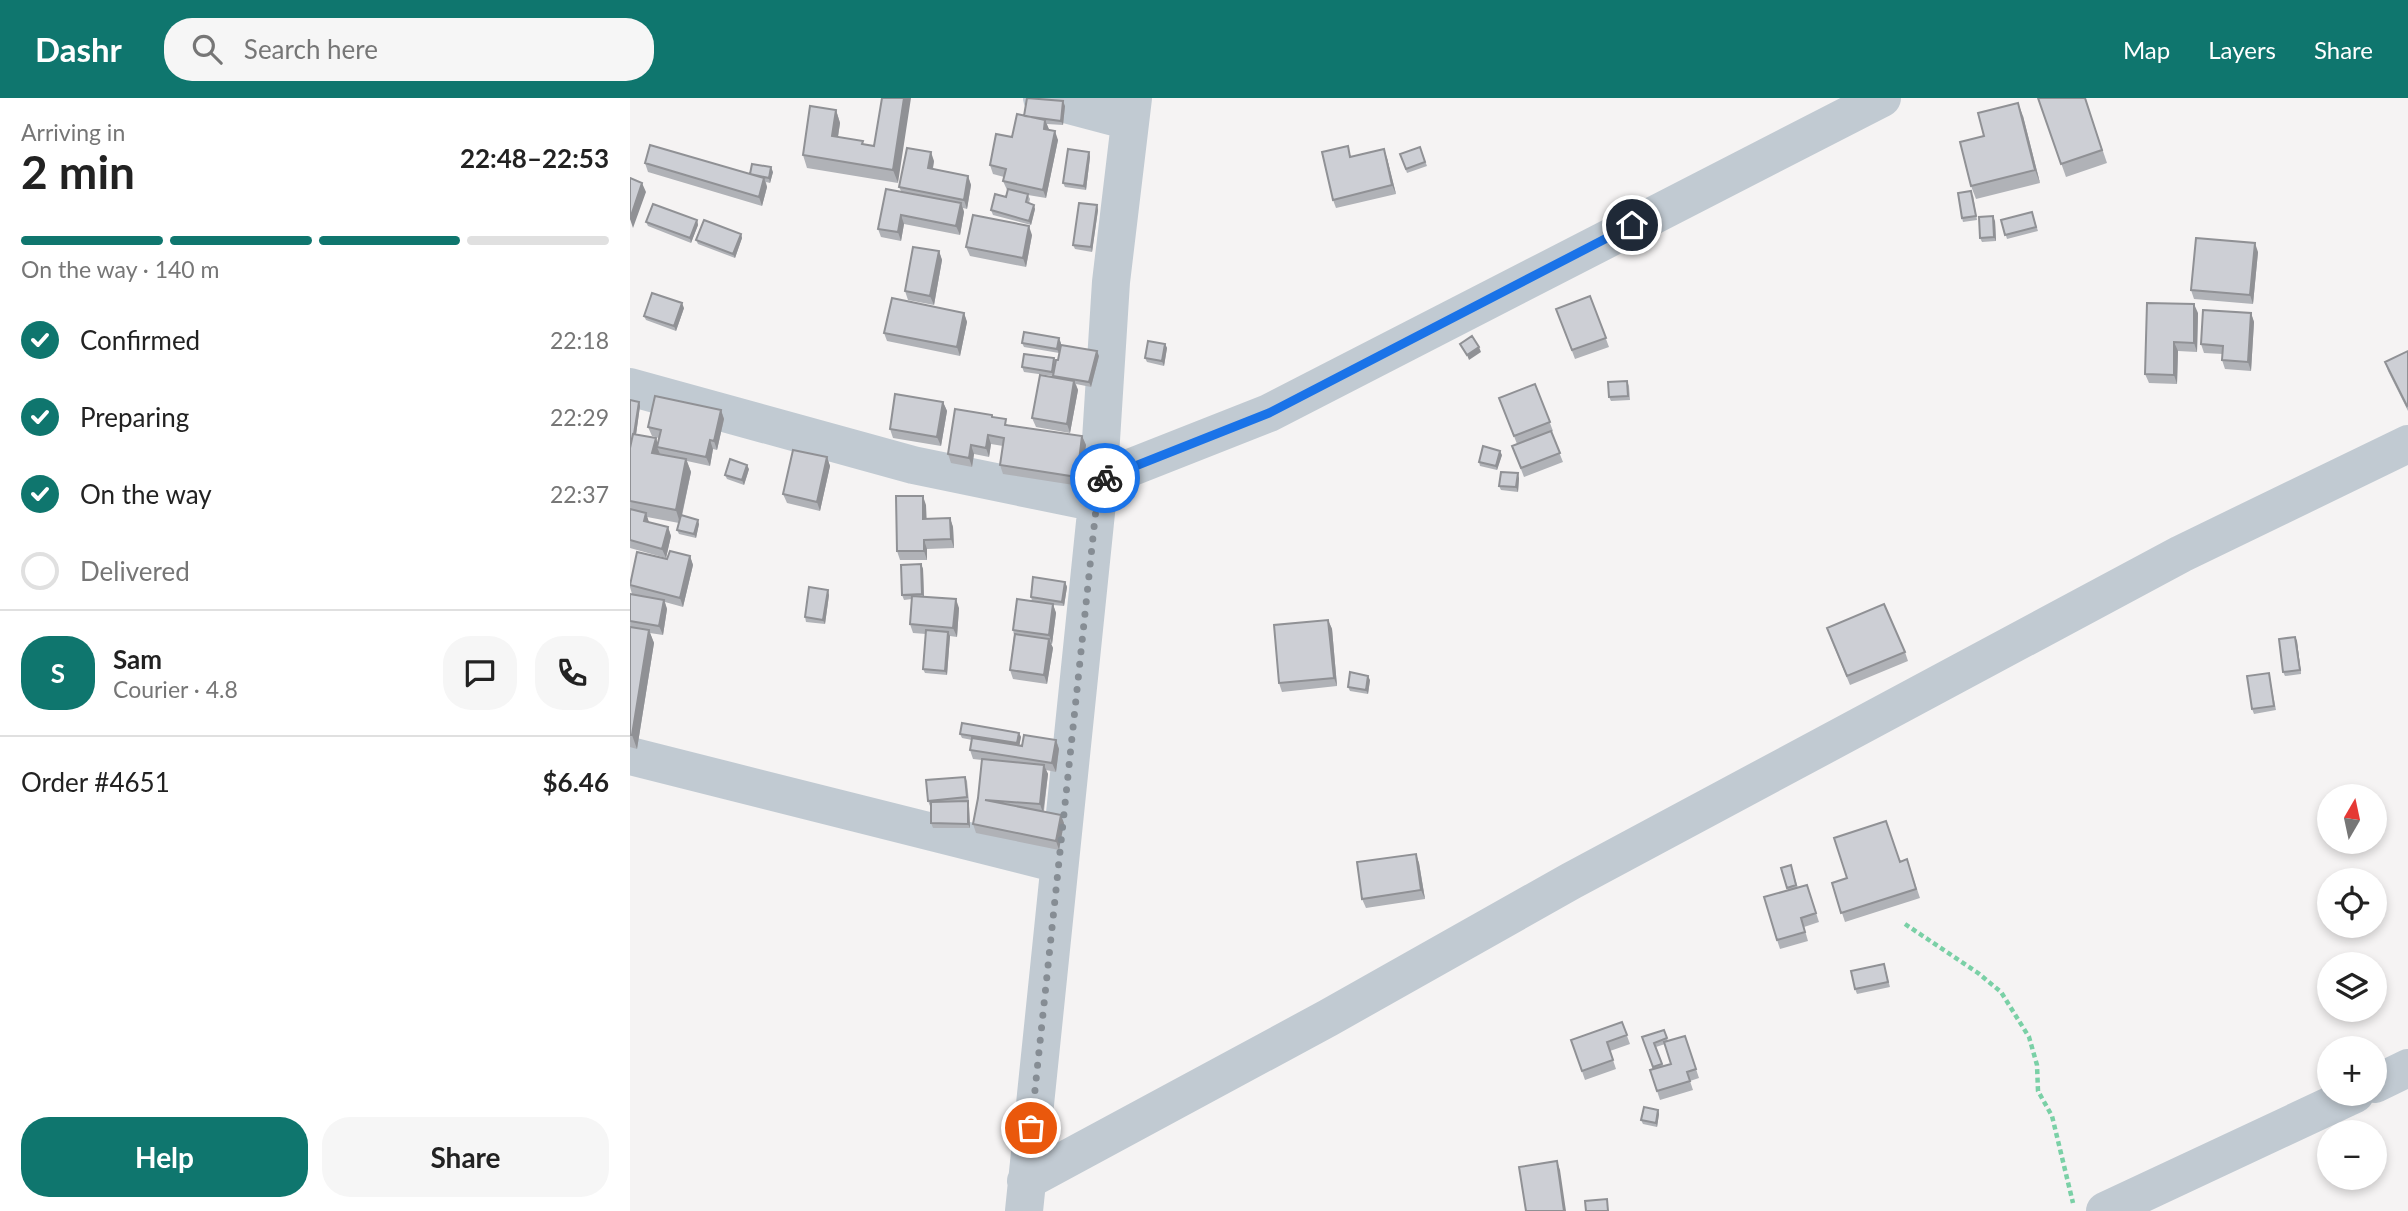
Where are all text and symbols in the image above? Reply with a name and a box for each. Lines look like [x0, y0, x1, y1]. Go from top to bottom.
search box [164, 18, 654, 81]
text: Dashr [35, 29, 122, 69]
icon: search [188, 30, 226, 68]
text: Search here [244, 33, 378, 65]
text: Map [2123, 35, 2170, 64]
text: Layers [2208, 35, 2276, 64]
text: Share [2314, 35, 2373, 64]
text: Arriving in [21, 118, 125, 146]
text: 22:48–22:53 [460, 142, 609, 174]
text: 2 min [21, 144, 135, 199]
pin [1602, 195, 1662, 255]
icon: home [1613, 206, 1651, 244]
text: On the way · 140 m [21, 255, 220, 283]
icon: check [21, 321, 59, 359]
text: Confirmed [80, 324, 200, 356]
text: 22:18 [550, 326, 609, 354]
icon: check [21, 398, 59, 436]
text: Preparing [80, 401, 189, 433]
text: 22:29 [550, 403, 609, 431]
courier [1070, 443, 1140, 513]
icon: bike [1086, 459, 1124, 497]
icon: check [21, 475, 59, 513]
text: On the way [80, 478, 212, 510]
text: 22:37 [550, 480, 609, 508]
text: Delivered [80, 555, 190, 587]
button: chat [443, 636, 517, 710]
button: phone [535, 636, 609, 710]
text: Sam [113, 643, 162, 675]
text: S [51, 657, 65, 689]
text: Courier · 4.8 [113, 675, 238, 703]
text: Order #4651 [21, 766, 170, 798]
text: $6.46 [543, 766, 609, 798]
north arrow [2317, 784, 2387, 854]
map controls [2317, 784, 2387, 1190]
button: locate [2317, 868, 2387, 938]
button: layers [2317, 952, 2387, 1022]
button: + [2317, 1036, 2387, 1106]
pin [1001, 1098, 1061, 1158]
icon: bag [1012, 1109, 1050, 1147]
button: Help [21, 1117, 308, 1197]
button: Share [322, 1117, 609, 1197]
button: − [2317, 1120, 2387, 1190]

